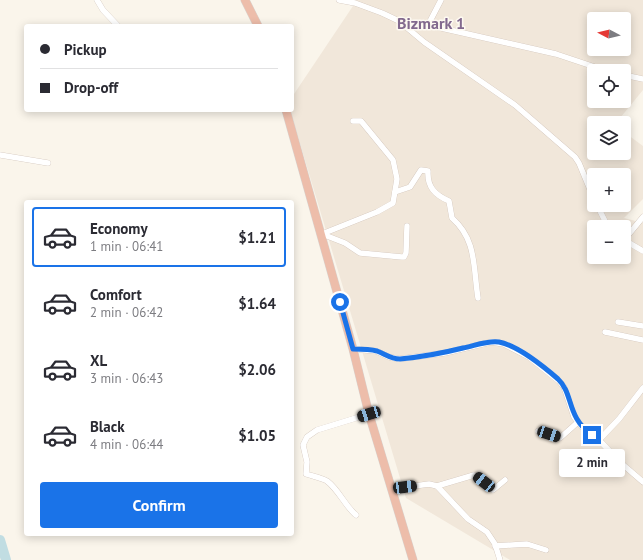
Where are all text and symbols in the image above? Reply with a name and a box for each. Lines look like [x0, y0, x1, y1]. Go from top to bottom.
north arrow [587, 12, 631, 56]
map controls [587, 12, 631, 264]
district label: Bizmark 1 [397, 13, 465, 33]
text: Pickup [64, 40, 107, 59]
button: locate [587, 64, 631, 108]
text: Drop-off [64, 78, 118, 97]
button: layers [587, 116, 631, 160]
button: + [587, 168, 631, 212]
icon: car [42, 219, 78, 255]
text: Economy [90, 219, 148, 238]
button: − [587, 220, 631, 264]
text: $1.21 [238, 228, 276, 247]
text: 1 min · 06:41 [90, 238, 163, 255]
icon: car [42, 285, 78, 321]
text: Comfort [90, 285, 142, 304]
route start [331, 293, 349, 311]
text: $1.64 [238, 294, 276, 313]
text: 2 min · 06:42 [90, 304, 163, 321]
icon: car [42, 351, 78, 387]
text: XL [90, 351, 107, 370]
text: $2.06 [238, 360, 276, 379]
text: 3 min · 06:43 [90, 370, 163, 387]
car [356, 405, 382, 423]
icon: car [42, 417, 78, 453]
text: Black [90, 417, 125, 436]
car [536, 425, 562, 443]
text: $1.05 [238, 426, 276, 445]
route end [583, 426, 601, 444]
text: 4 min · 06:44 [90, 436, 163, 453]
callout: 2 min [559, 449, 625, 477]
text: 2 min [576, 454, 608, 471]
car [471, 470, 497, 494]
car [392, 480, 418, 494]
button: Confirm [40, 482, 278, 528]

